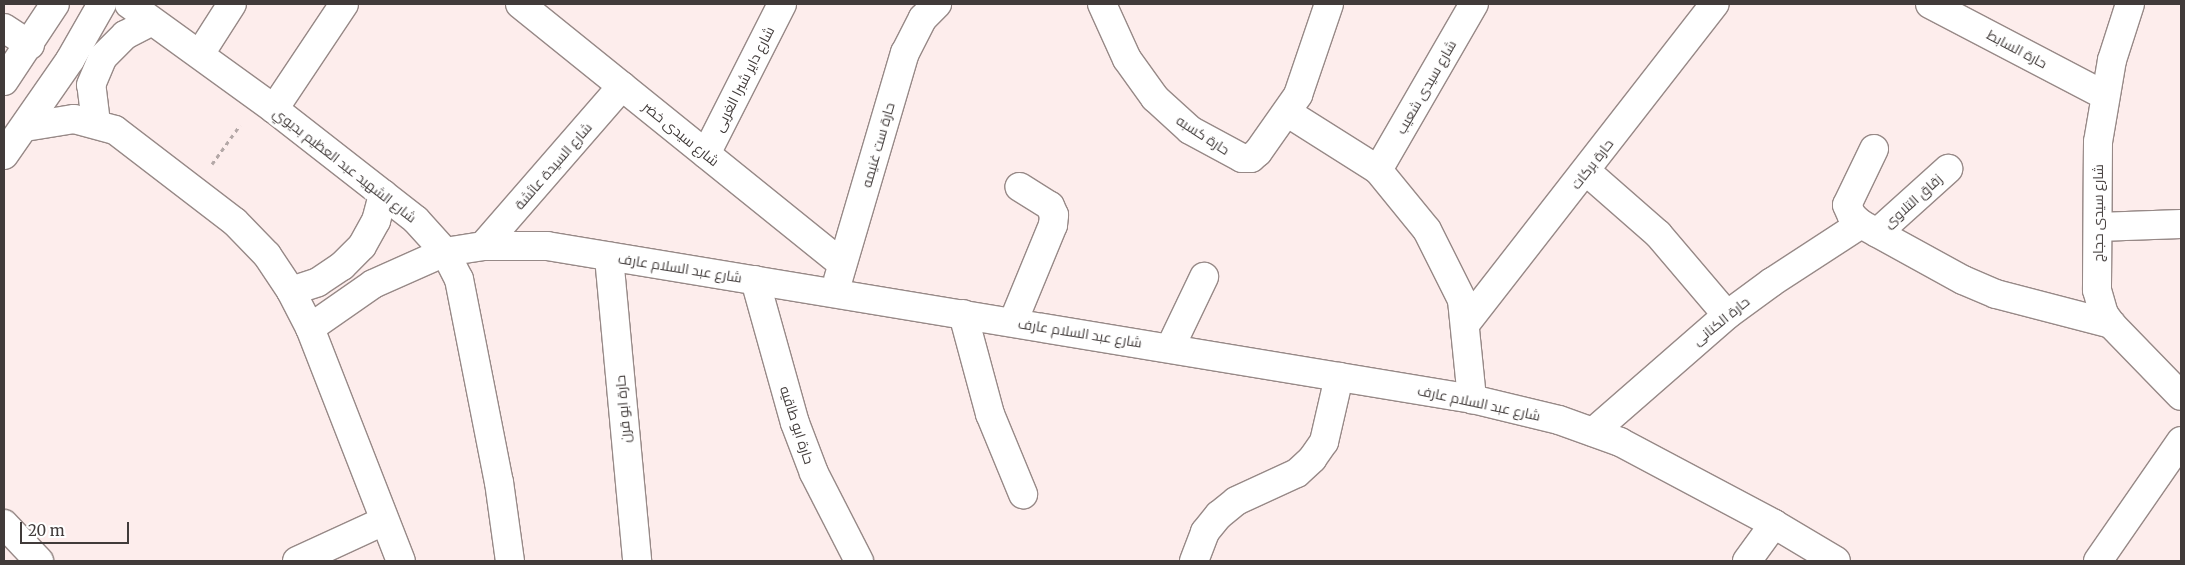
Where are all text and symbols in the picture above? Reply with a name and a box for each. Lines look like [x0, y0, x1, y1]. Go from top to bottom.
street label: شارع داير شبرا الغربى [710, 23, 778, 135]
street label: حارة السابط [1984, 26, 2050, 72]
street label: شارع سيدى شعيب [1392, 37, 1460, 137]
street label: شارع سيدى خضر [640, 98, 722, 170]
street label: حارة ست غنيمه [858, 101, 898, 189]
street label: شارع الشهيد عبد العظيم بديوي [270, 104, 420, 226]
street label: حارة كسبه [1173, 112, 1233, 158]
street label: شارع السيدة عائشة [511, 119, 595, 213]
street label: حارة بركات [1567, 136, 1617, 192]
street label: شارع سيدى حجاج [2090, 164, 2106, 262]
street label: زقاق التلاوى [1880, 170, 1946, 232]
street label: شارع عبد السلام عارف [617, 250, 743, 286]
street label: حارة الكنانى [1689, 293, 1753, 349]
street label: شارع عبد السلام عارف [1017, 315, 1143, 351]
street label: حارة ابو قرن [612, 374, 634, 444]
street label: شارع عبد السلام عارف [1416, 382, 1542, 424]
street label: حارة ابو طاقيه [776, 384, 818, 466]
scale bar [22, 512, 131, 544]
text: 20 m [28, 521, 65, 540]

